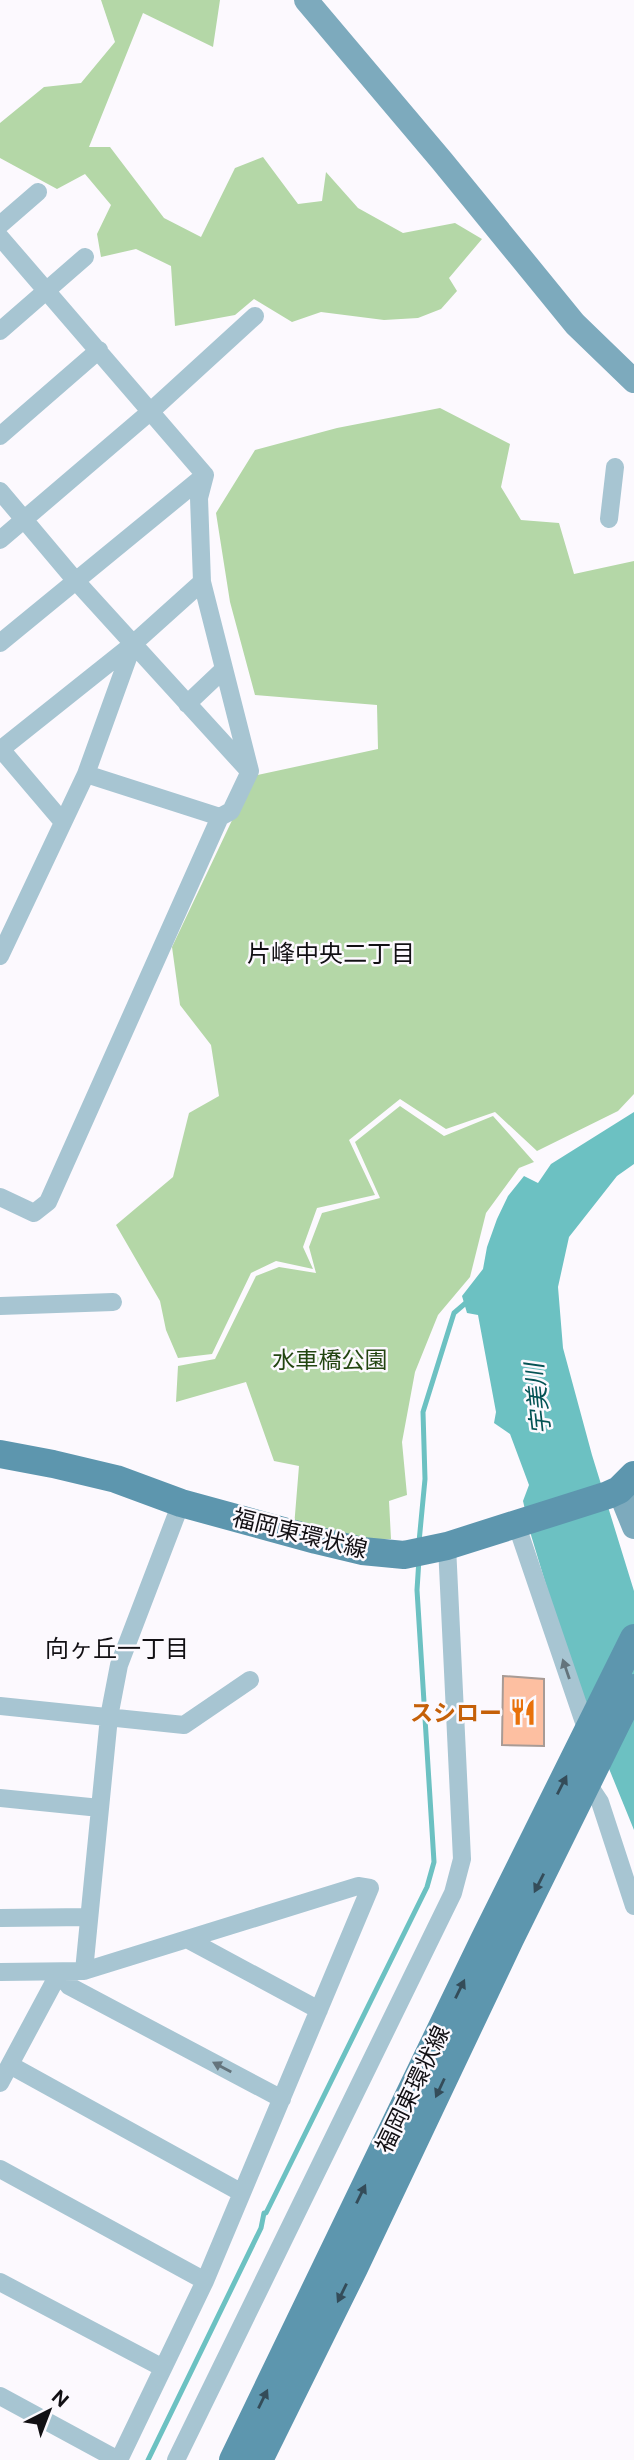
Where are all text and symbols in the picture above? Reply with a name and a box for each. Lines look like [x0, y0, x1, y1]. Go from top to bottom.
district label: 片峰中央二丁目 [247, 939, 415, 967]
park label: 水車橋公園 [273, 1346, 388, 1373]
water label: 宇美川 [519, 1359, 555, 1436]
street label: 福岡東環状線 [230, 1503, 370, 1563]
district label: 向ヶ丘一丁目 [45, 1634, 189, 1662]
one-way arrow [560, 1659, 571, 1680]
restaurant icon: スシロー [508, 1697, 538, 1727]
place label: スシロー [410, 1699, 502, 1726]
one-way arrow [556, 1775, 567, 1795]
one-way arrow [533, 1873, 544, 1893]
one-way arrow [455, 1979, 466, 1999]
street label: 福岡東環状線 [370, 2021, 454, 2157]
one-way arrow [212, 2061, 232, 2073]
one-way arrow [434, 2078, 446, 2098]
one-way arrow [356, 2184, 367, 2204]
one-way arrow [336, 2283, 348, 2303]
north arrow [14, 2376, 84, 2446]
text: N [47, 2385, 73, 2412]
one-way arrow [257, 2389, 268, 2409]

